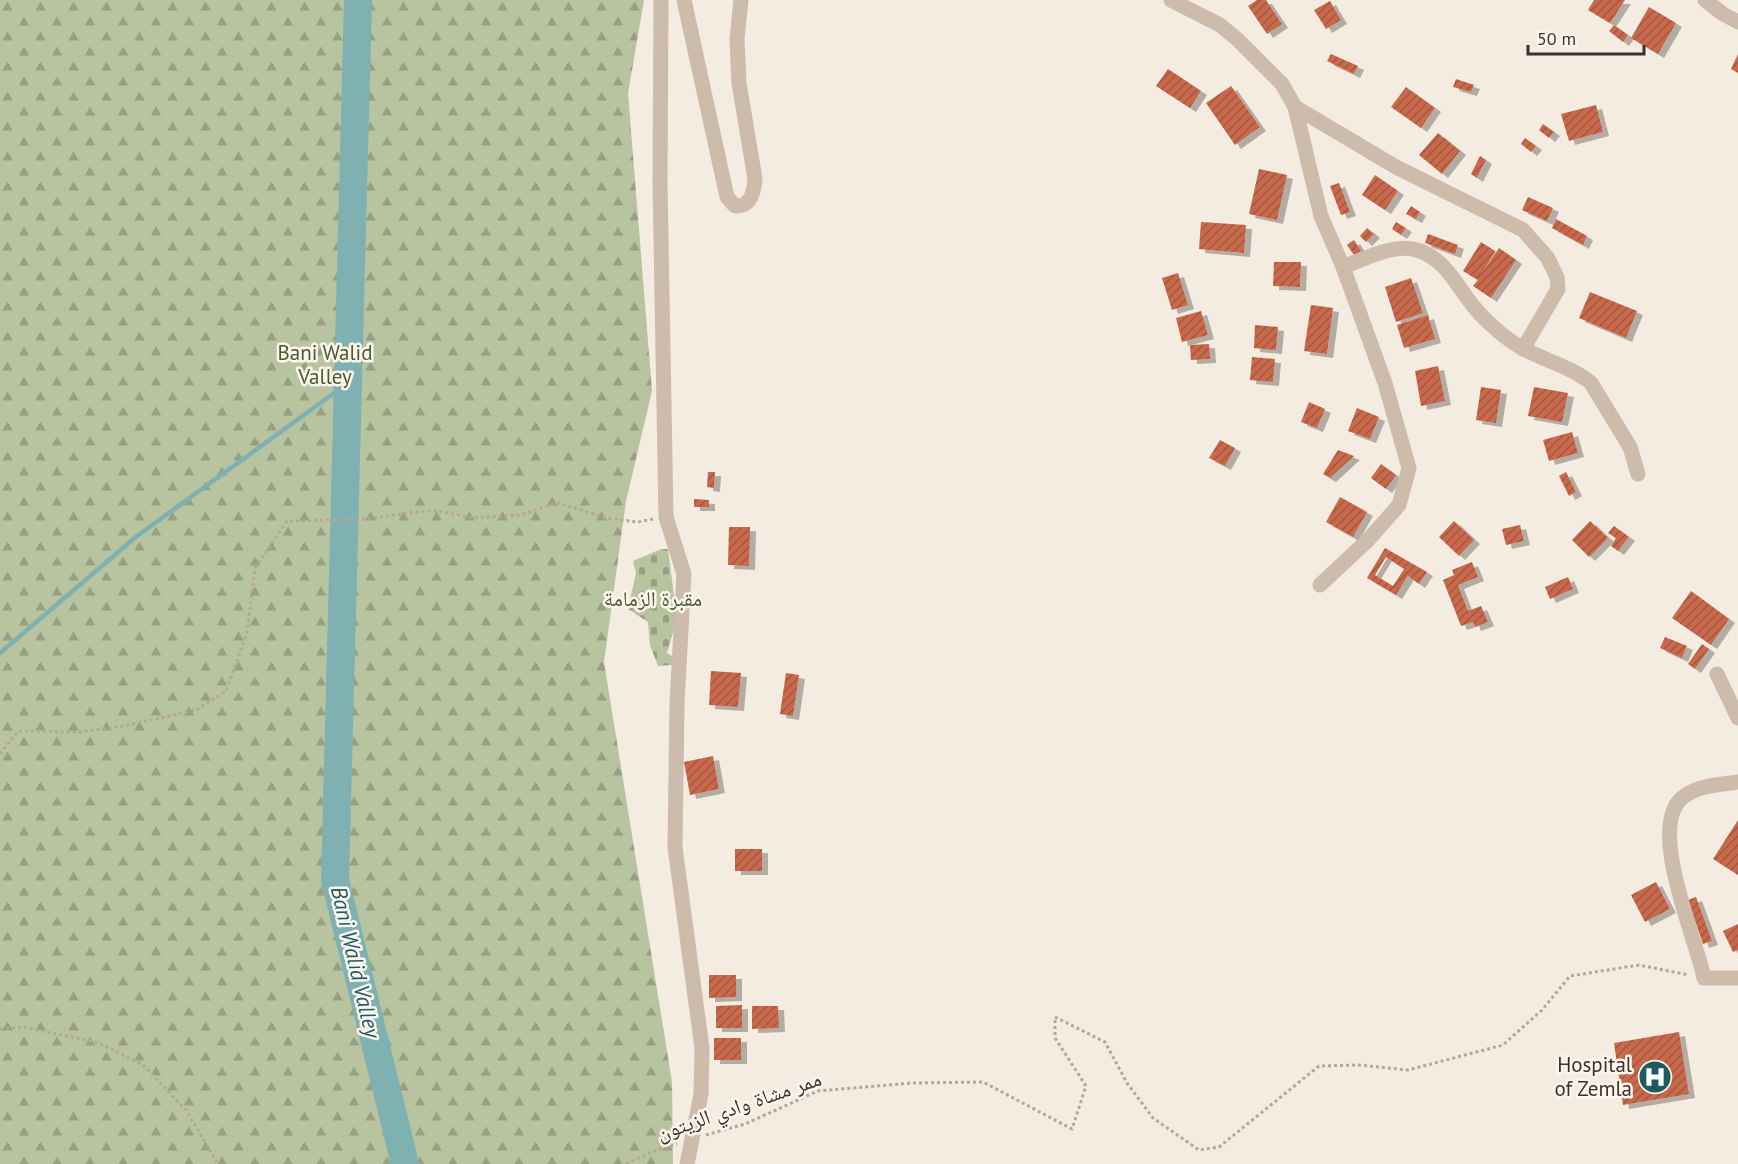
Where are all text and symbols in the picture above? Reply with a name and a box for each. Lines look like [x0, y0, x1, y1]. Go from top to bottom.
scale bar [1528, 18, 1644, 56]
text: 50 m [1537, 27, 1576, 50]
park label: Bani Walid Valley [277, 339, 373, 390]
park label: مقبرة الزمامة [604, 585, 702, 612]
water label: Bani Walid Valley [325, 884, 387, 1042]
place label: Hospital of Zemla [1555, 1051, 1632, 1102]
hospital icon: Hospital of Zemla [1637, 1059, 1673, 1095]
street label: ممر مشاة وادي الزيتون [653, 1065, 826, 1149]

